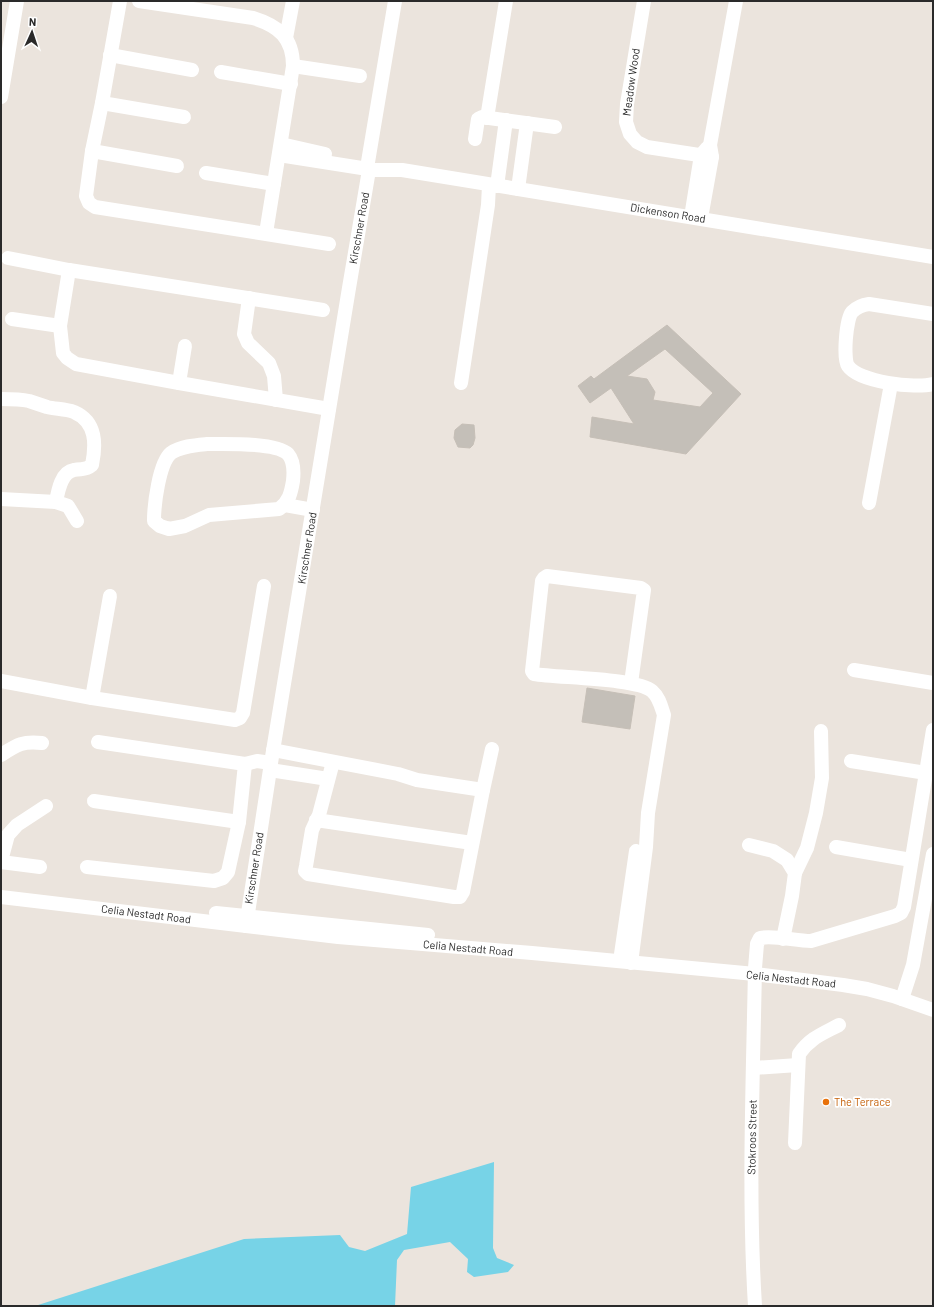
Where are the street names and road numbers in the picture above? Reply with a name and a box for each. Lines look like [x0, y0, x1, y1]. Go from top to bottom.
street label: Meadow Wood [619, 47, 642, 117]
street label: Kirschner Road [346, 191, 371, 265]
street label: Dickenson Road [629, 200, 707, 225]
street label: Kirschner Road [294, 511, 319, 585]
street label: Kirschner Road [241, 831, 266, 905]
street label: Celia Nestadt Road [100, 902, 192, 925]
street label: Celia Nestadt Road [422, 937, 514, 958]
street label: Celia Nestadt Road [745, 967, 837, 990]
street label: Stokroos Street [744, 1099, 759, 1175]

